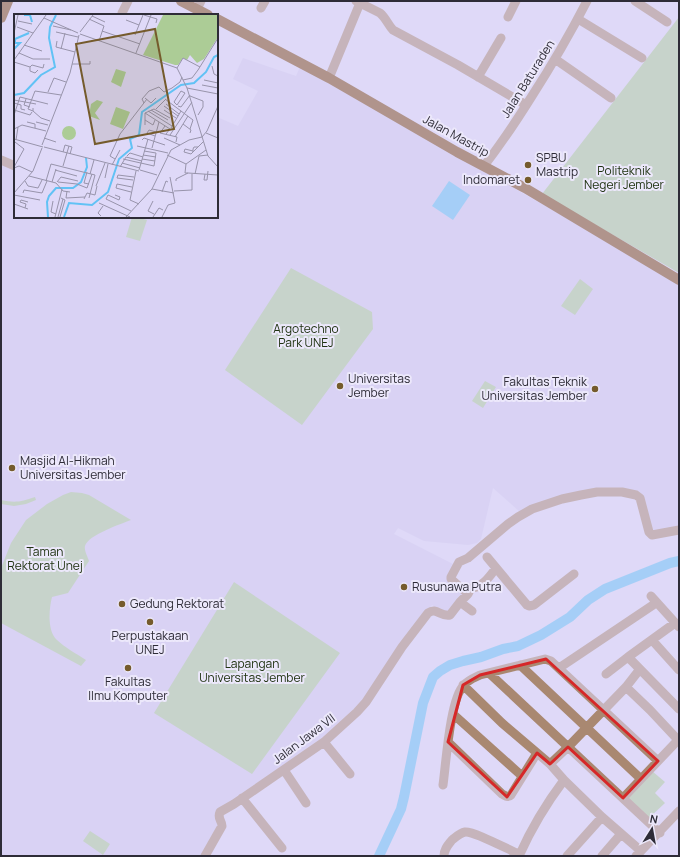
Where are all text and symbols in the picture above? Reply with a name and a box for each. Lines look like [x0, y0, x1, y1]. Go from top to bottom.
inset map [14, 14, 218, 218]
street label: Jalan Baturaden [497, 36, 558, 121]
street label: Jalan Mastrip [420, 110, 492, 161]
place label: SPBU Mastrip [536, 149, 578, 180]
marker: SPBU Mastrip [523, 160, 533, 170]
park label: Politeknik Negeri Jember [584, 162, 665, 193]
place label: Indomaret [463, 171, 520, 188]
marker: Indomaret [523, 175, 533, 185]
park label: Argotechno Park UNEJ [273, 320, 339, 351]
place label: Universitas Jember [348, 370, 410, 401]
place label: Fakultas Teknik Universitas Jember [481, 373, 588, 404]
marker: Universitas Jember [335, 381, 345, 391]
marker: Fakultas Teknik Universitas Jember [590, 384, 600, 394]
place label: Masjid Al-Hikmah Universitas Jember [20, 452, 126, 483]
marker: Masjid Al-Hikmah Universitas Jember [7, 463, 17, 473]
park label: Taman Rektorat Unej [7, 543, 83, 574]
place label: Rusunawa Putra [412, 578, 502, 595]
marker: Rusunawa Putra [399, 582, 409, 592]
place label: Gedung Rektorat [130, 595, 224, 612]
marker: Gedung Rektorat [117, 599, 127, 609]
marker: Perpustakaan UNEJ [145, 617, 155, 627]
place label: Perpustakaan UNEJ [112, 627, 188, 658]
park label: Lapangan Universitas Jember [199, 655, 305, 686]
marker: Fakultas Ilmu Komputer [123, 663, 133, 673]
place label: Fakultas Ilmu Komputer [88, 673, 168, 704]
street label: Jalan Jawa VII [269, 710, 338, 768]
north arrow [632, 809, 672, 849]
text: N [649, 811, 659, 827]

